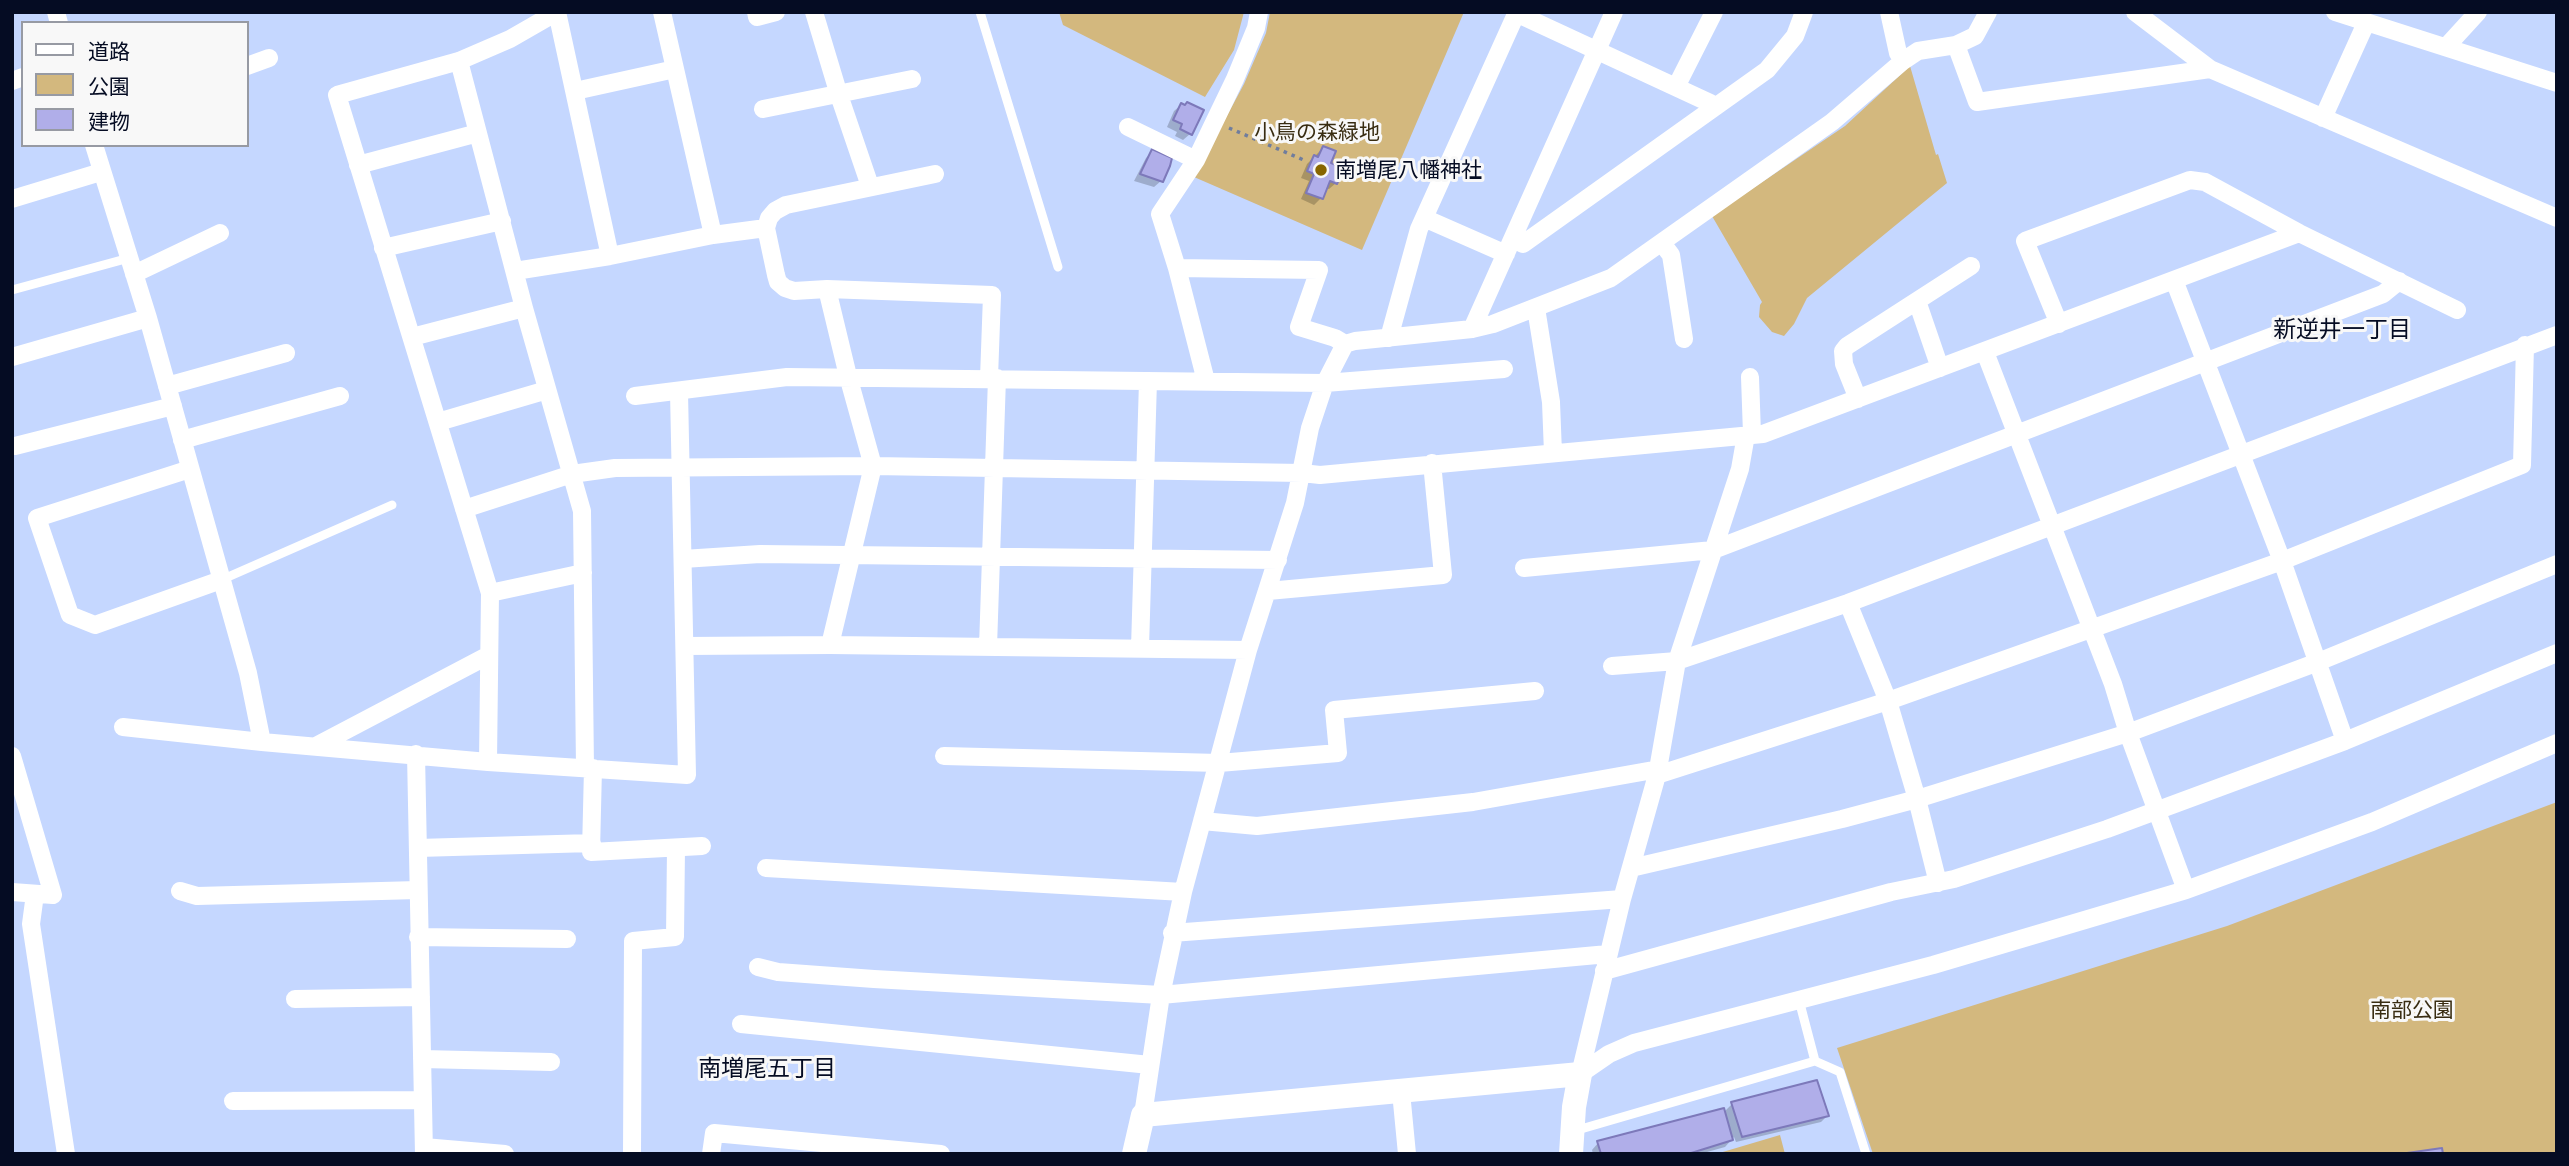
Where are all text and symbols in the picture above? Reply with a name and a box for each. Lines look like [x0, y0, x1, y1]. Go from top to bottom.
legend [21, 21, 248, 147]
text: 道路 [88, 38, 130, 64]
text: 公園 [88, 73, 130, 99]
text: 建物 [88, 108, 130, 134]
park label: 小鳥の森緑地 [1254, 119, 1380, 145]
place label: 南増尾八幡神社 [1335, 157, 1482, 183]
marker: 南増尾八幡神社 [1313, 162, 1329, 178]
district label: 新逆井一丁目 [2273, 316, 2411, 344]
park label: 南部公園 [2370, 997, 2454, 1023]
district label: 南増尾五丁目 [698, 1055, 836, 1083]

